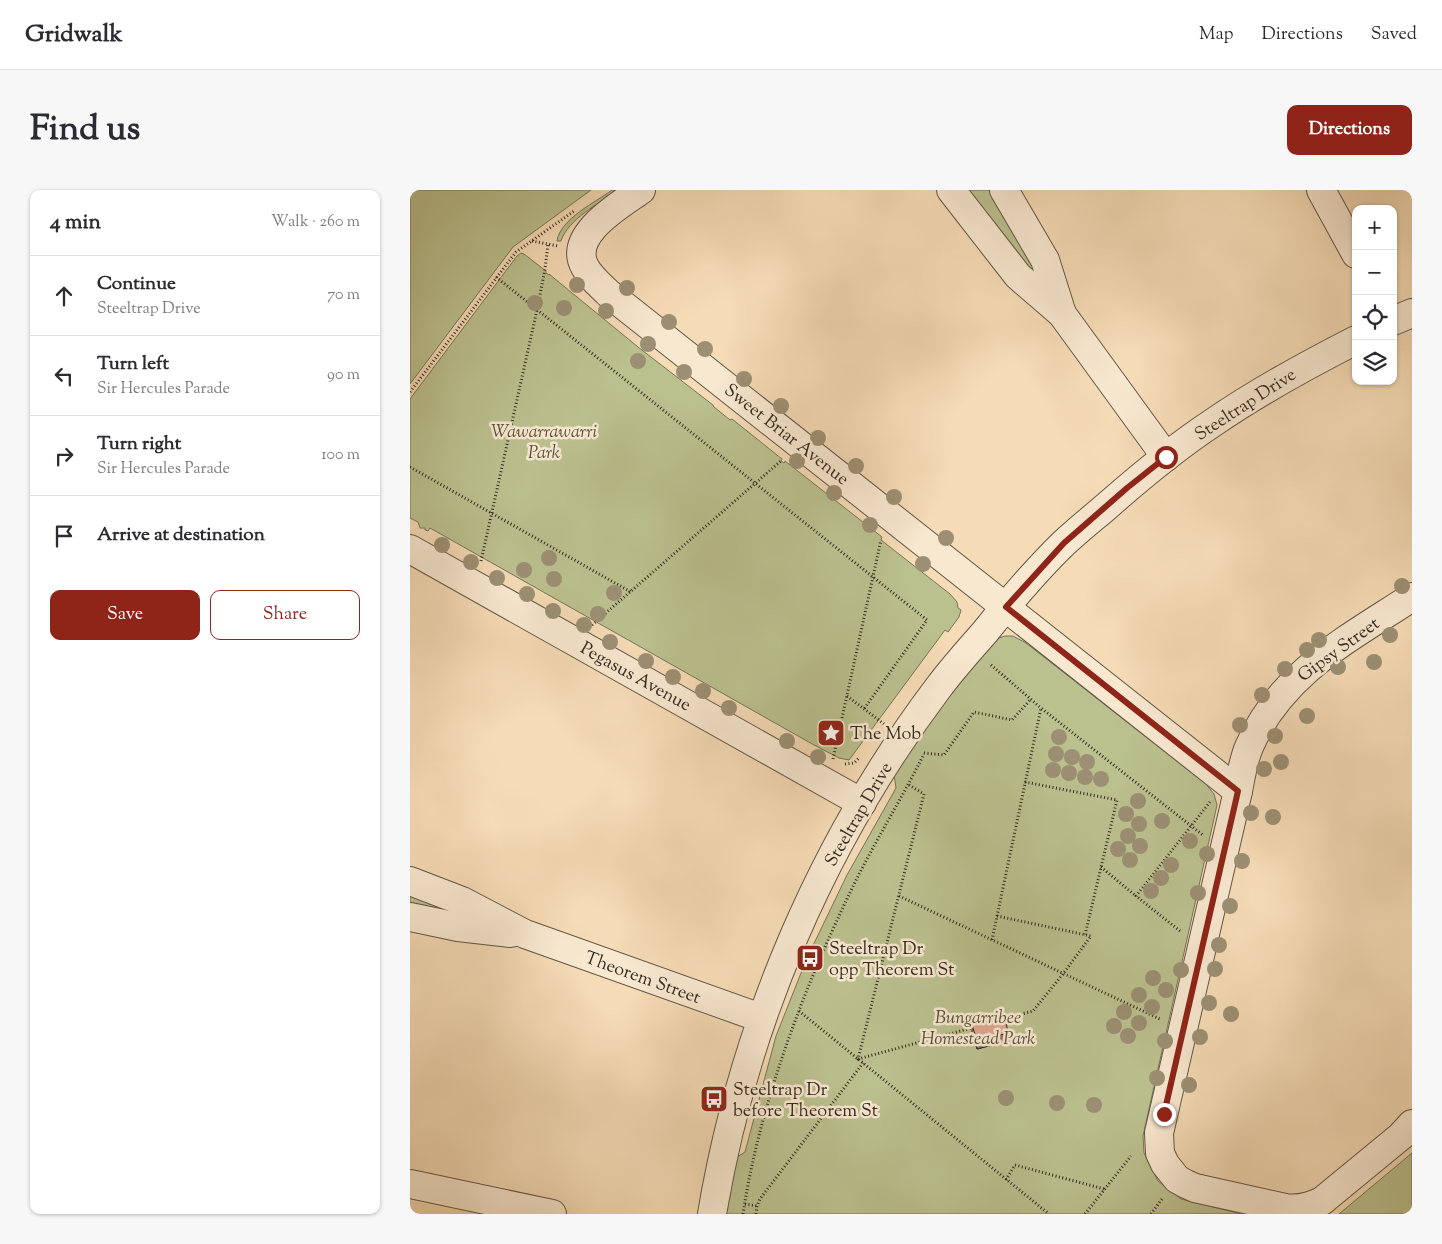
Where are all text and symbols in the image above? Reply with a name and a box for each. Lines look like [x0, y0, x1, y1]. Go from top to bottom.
text: Gridwalk [25, 18, 123, 52]
text: Map [1199, 22, 1234, 48]
text: Directions [1262, 22, 1343, 48]
text: Saved [1371, 22, 1417, 48]
text: Find us [30, 105, 140, 156]
button: Directions [1287, 105, 1412, 155]
map controls [1352, 205, 1397, 385]
button: + [1352, 205, 1397, 250]
text: 4 min [50, 208, 101, 238]
text: Walk · 260 m [271, 211, 360, 234]
button: − [1352, 250, 1397, 295]
text: Continue [97, 271, 176, 298]
icon: ahead [50, 282, 78, 310]
text: 70 m [327, 284, 360, 307]
button: locate [1352, 295, 1397, 340]
text: Steeltrap Drive [97, 298, 201, 321]
button: layers [1352, 340, 1397, 385]
text: Turn left [97, 351, 169, 378]
icon: left [50, 362, 78, 390]
street label: Steeltrap Drive [1190, 363, 1302, 448]
text: 90 m [327, 364, 360, 387]
text: Sir Hercules Parade [97, 378, 230, 401]
street label: Sweet Briar Avenue [718, 378, 854, 493]
park label: Wawarrawarri Park [491, 420, 597, 467]
text: Turn right [97, 431, 181, 458]
icon: right [50, 442, 78, 470]
text: 100 m [321, 444, 360, 467]
route start [1155, 446, 1178, 469]
text: Sir Hercules Parade [97, 458, 230, 481]
icon: arrive [50, 522, 78, 550]
text: Arrive at destination [97, 522, 265, 549]
button: Save [50, 590, 200, 640]
button: Share [210, 590, 360, 640]
street label: Gipsy Street [1293, 612, 1386, 689]
street label: Pegasus Avenue [575, 636, 695, 719]
place icon: The Mob [816, 718, 846, 748]
place label: The Mob [850, 722, 921, 748]
street label: Steeltrap Drive [819, 758, 900, 872]
place label: Steeltrap Dr opp Theorem St [829, 937, 954, 984]
bus stop icon: Steeltrap Dr opp Theorem St [795, 943, 825, 973]
street label: Theorem Street [581, 946, 704, 1012]
park label: Bungarribee Homestead Park [921, 1006, 1035, 1053]
place label: Steeltrap Dr before Theorem St [733, 1078, 878, 1125]
bus stop icon: Steeltrap Dr before Theorem St [699, 1084, 729, 1114]
route end [1153, 1103, 1176, 1126]

